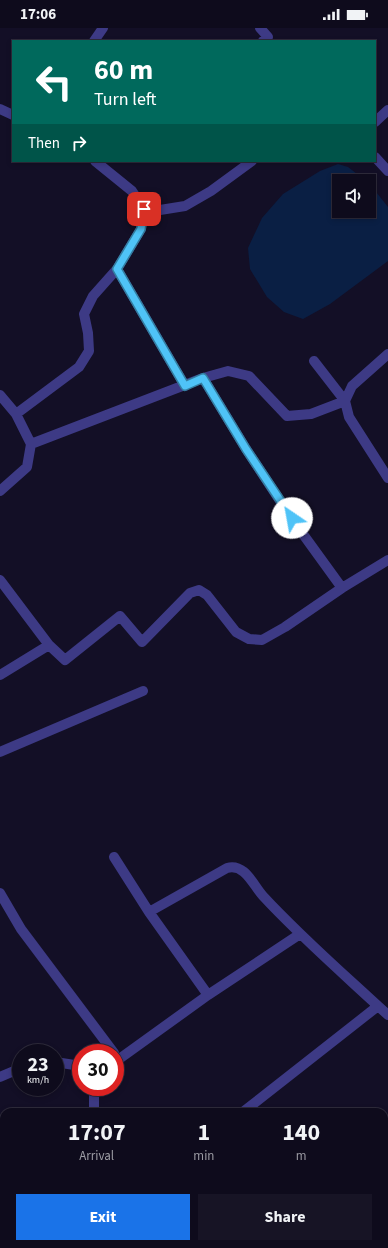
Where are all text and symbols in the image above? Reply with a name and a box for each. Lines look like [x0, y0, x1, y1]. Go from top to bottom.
text: 17:06 [20, 4, 56, 25]
text: 60 m [94, 50, 153, 90]
icon: left [28, 56, 80, 108]
text: Turn left [94, 87, 156, 112]
icon: right [68, 132, 90, 154]
text: Then [28, 133, 60, 154]
map controls [332, 174, 376, 218]
button: sound [332, 174, 376, 218]
pin [127, 192, 161, 226]
icon: arrive [133, 198, 155, 220]
position arrow [271, 497, 313, 539]
speed limit sign: 30 [72, 1044, 124, 1096]
text: 23 [27, 1051, 49, 1079]
text: km/h [27, 1073, 49, 1087]
text: 17:07 [68, 1115, 126, 1150]
text: 1 [198, 1115, 210, 1150]
text: 140 [282, 1115, 320, 1150]
text: Arrival [79, 1147, 114, 1165]
text: min [193, 1147, 214, 1165]
text: m [296, 1147, 307, 1165]
button: Exit [16, 1194, 190, 1240]
button: Share [198, 1194, 372, 1240]

